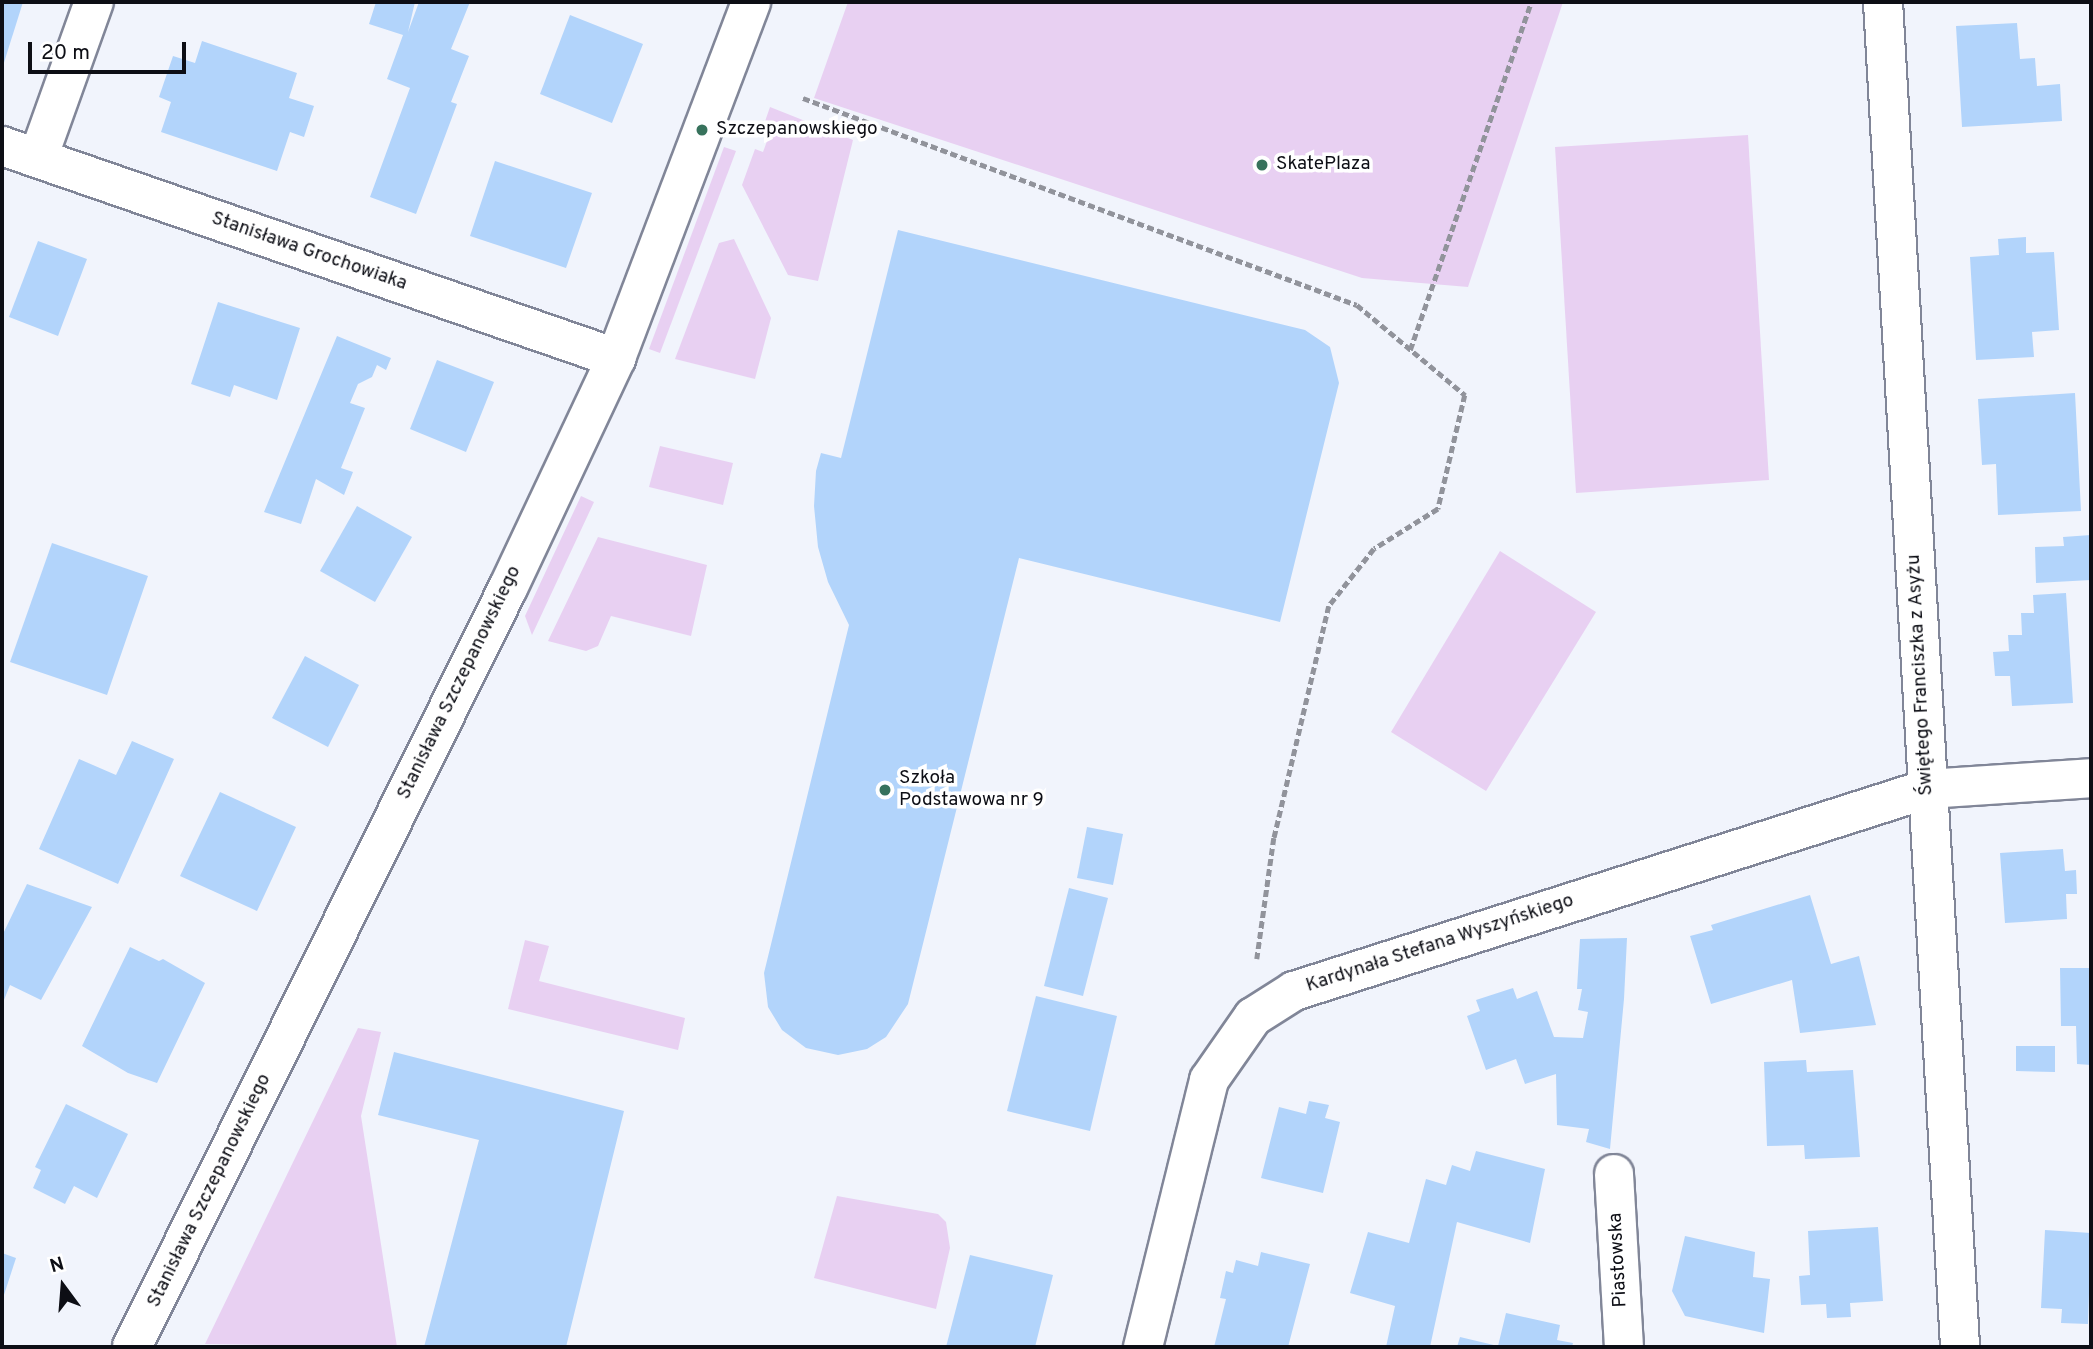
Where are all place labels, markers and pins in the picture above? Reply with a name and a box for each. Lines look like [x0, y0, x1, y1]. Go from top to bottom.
place label: Szczepanowskiego [716, 119, 878, 141]
marker: Szczepanowskiego [694, 122, 710, 138]
place label: SkatePlaza [1276, 154, 1370, 176]
marker: SkatePlaza [1254, 157, 1270, 173]
place label: Szkoła Podstawowa nr 9 [899, 768, 1044, 812]
marker: Szkoła Podstawowa nr 9 [877, 782, 893, 798]

